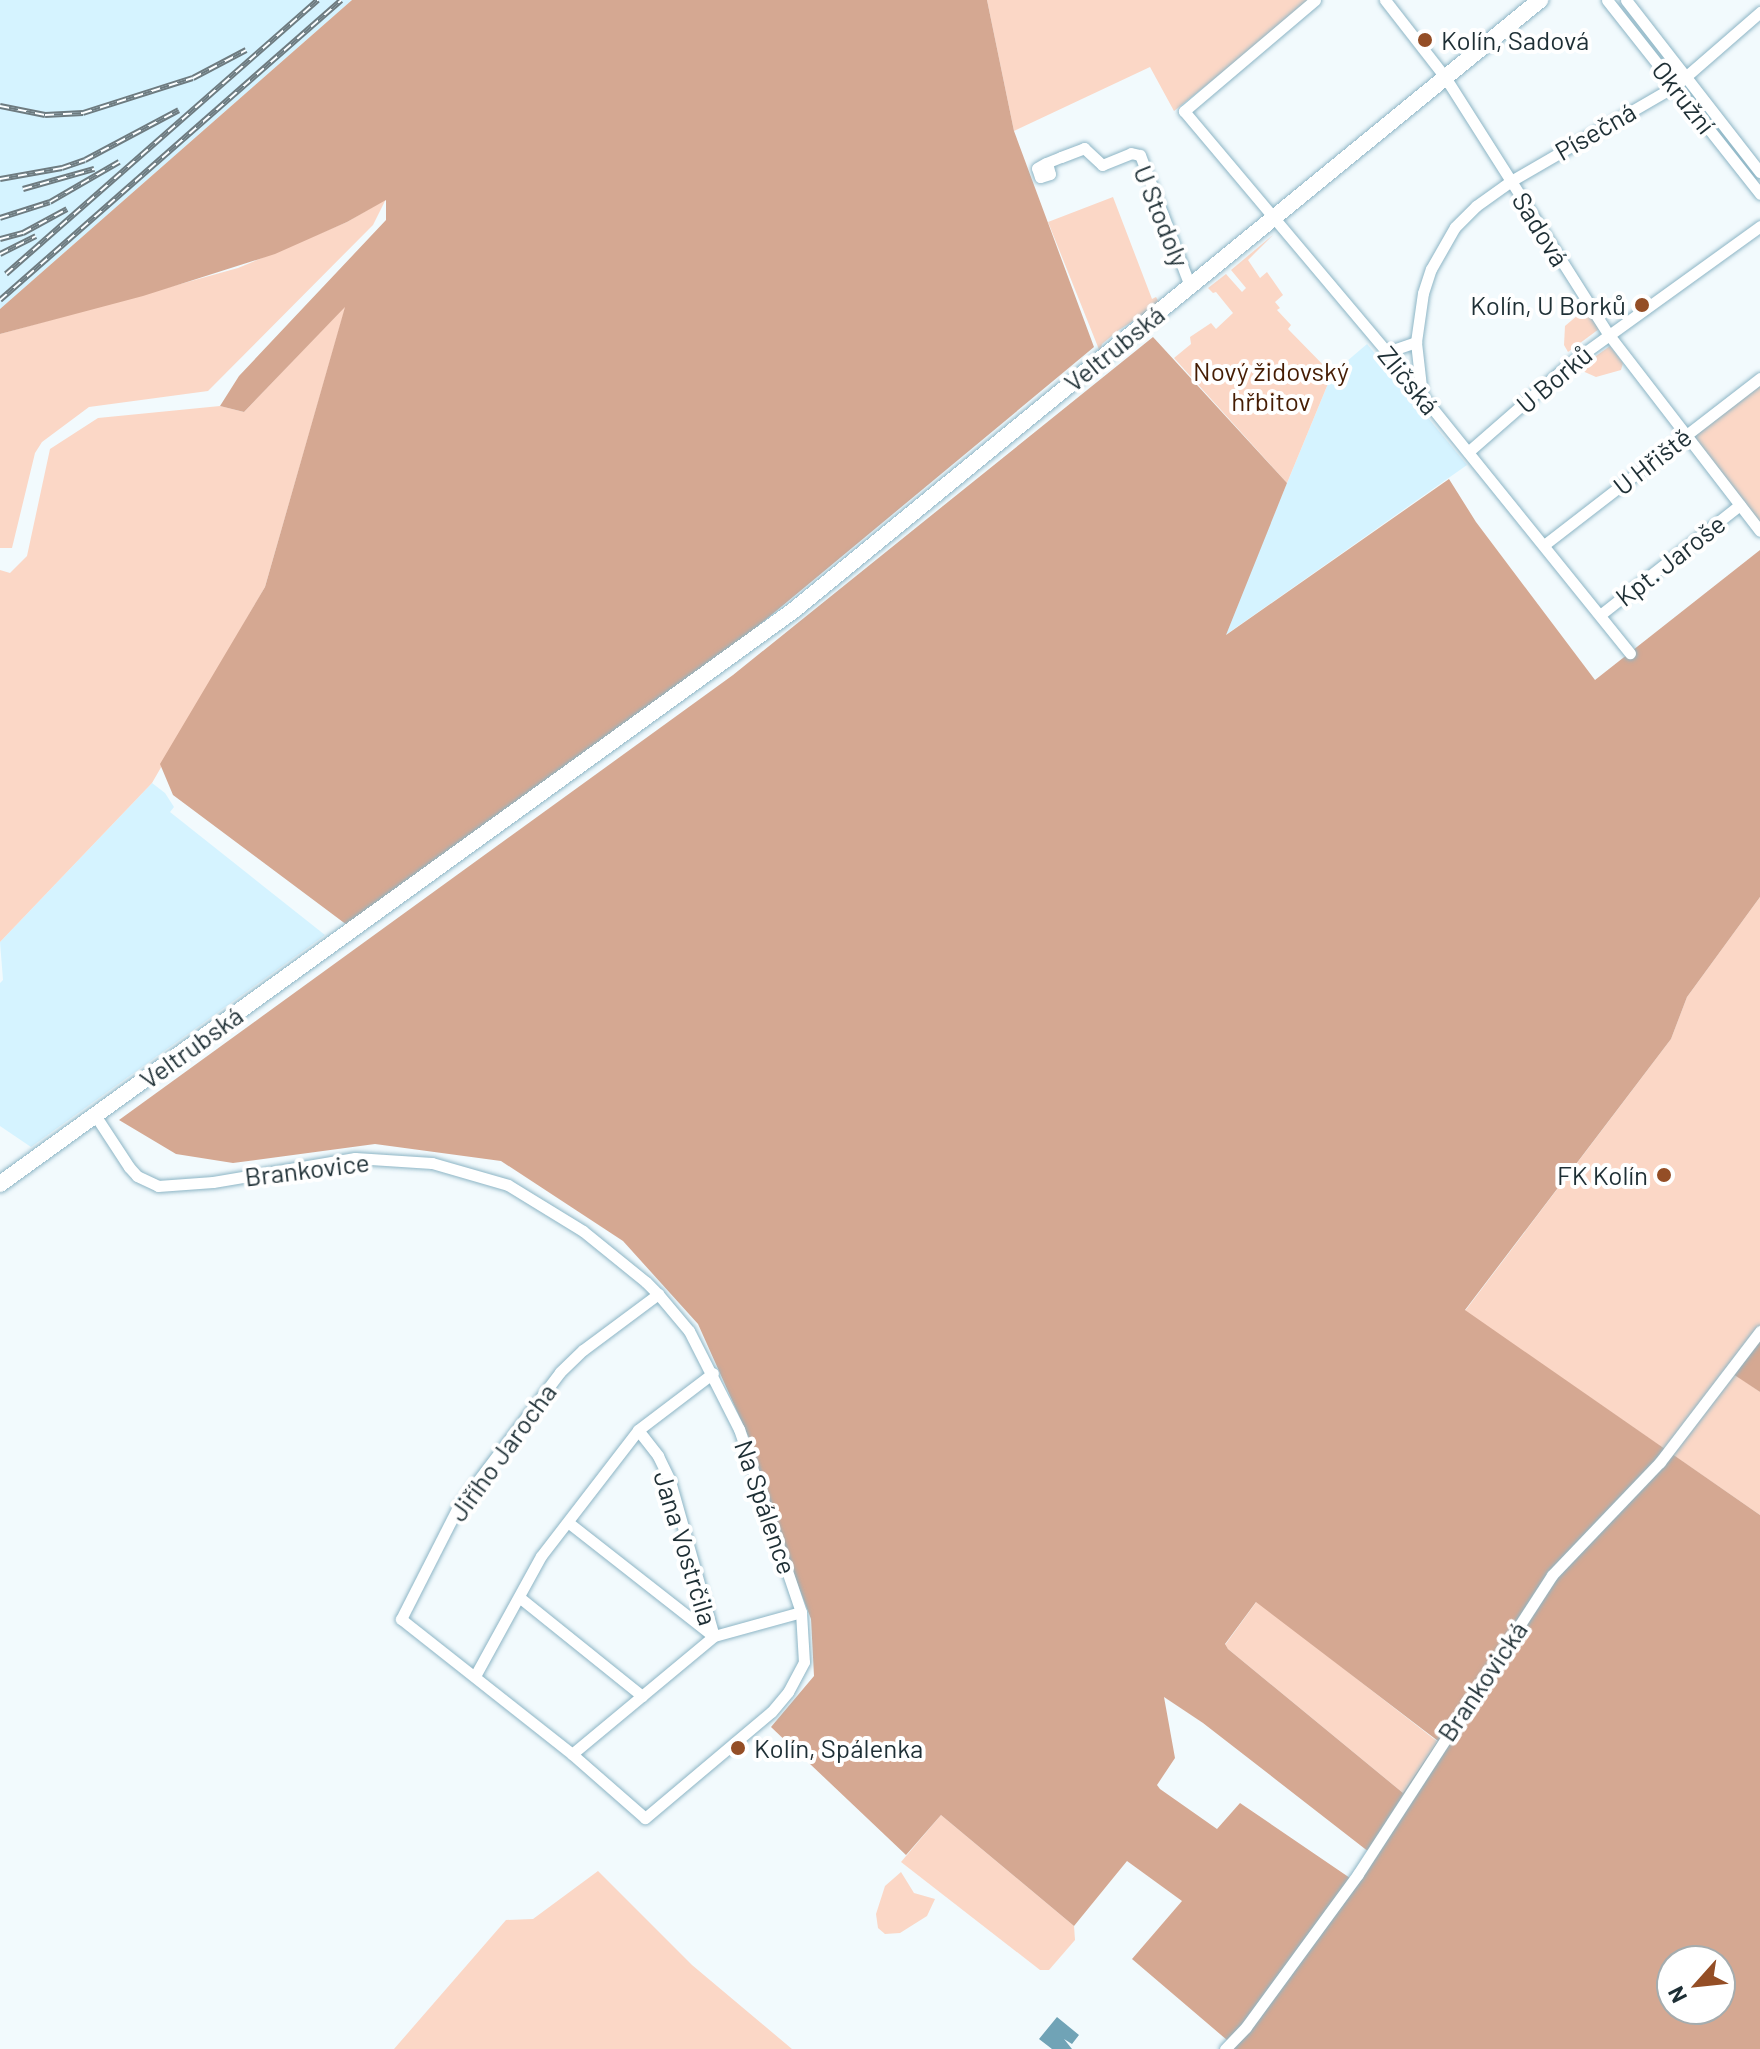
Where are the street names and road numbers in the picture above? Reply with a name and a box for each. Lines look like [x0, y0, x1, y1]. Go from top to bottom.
street label: Okružní [1646, 54, 1722, 140]
street label: Písečná [1549, 95, 1641, 167]
street label: U Stodoly [1128, 161, 1196, 271]
street label: Sadová [1506, 186, 1576, 272]
street label: Veltrubská [1058, 298, 1170, 398]
street label: U Borků [1510, 338, 1598, 420]
street label: Zličská [1372, 340, 1446, 420]
street label: U Hřiště [1607, 421, 1697, 501]
street label: Kpt. Jaroše [1609, 508, 1731, 612]
street label: Veltrubská [133, 999, 249, 1095]
street label: Brankovice [243, 1146, 371, 1192]
street label: Jiřího Jarocha [442, 1377, 562, 1527]
street label: Na Spálence [728, 1436, 804, 1578]
street label: Jana Vostrčila [648, 1467, 724, 1629]
street label: Brankovická [1431, 1615, 1533, 1747]

